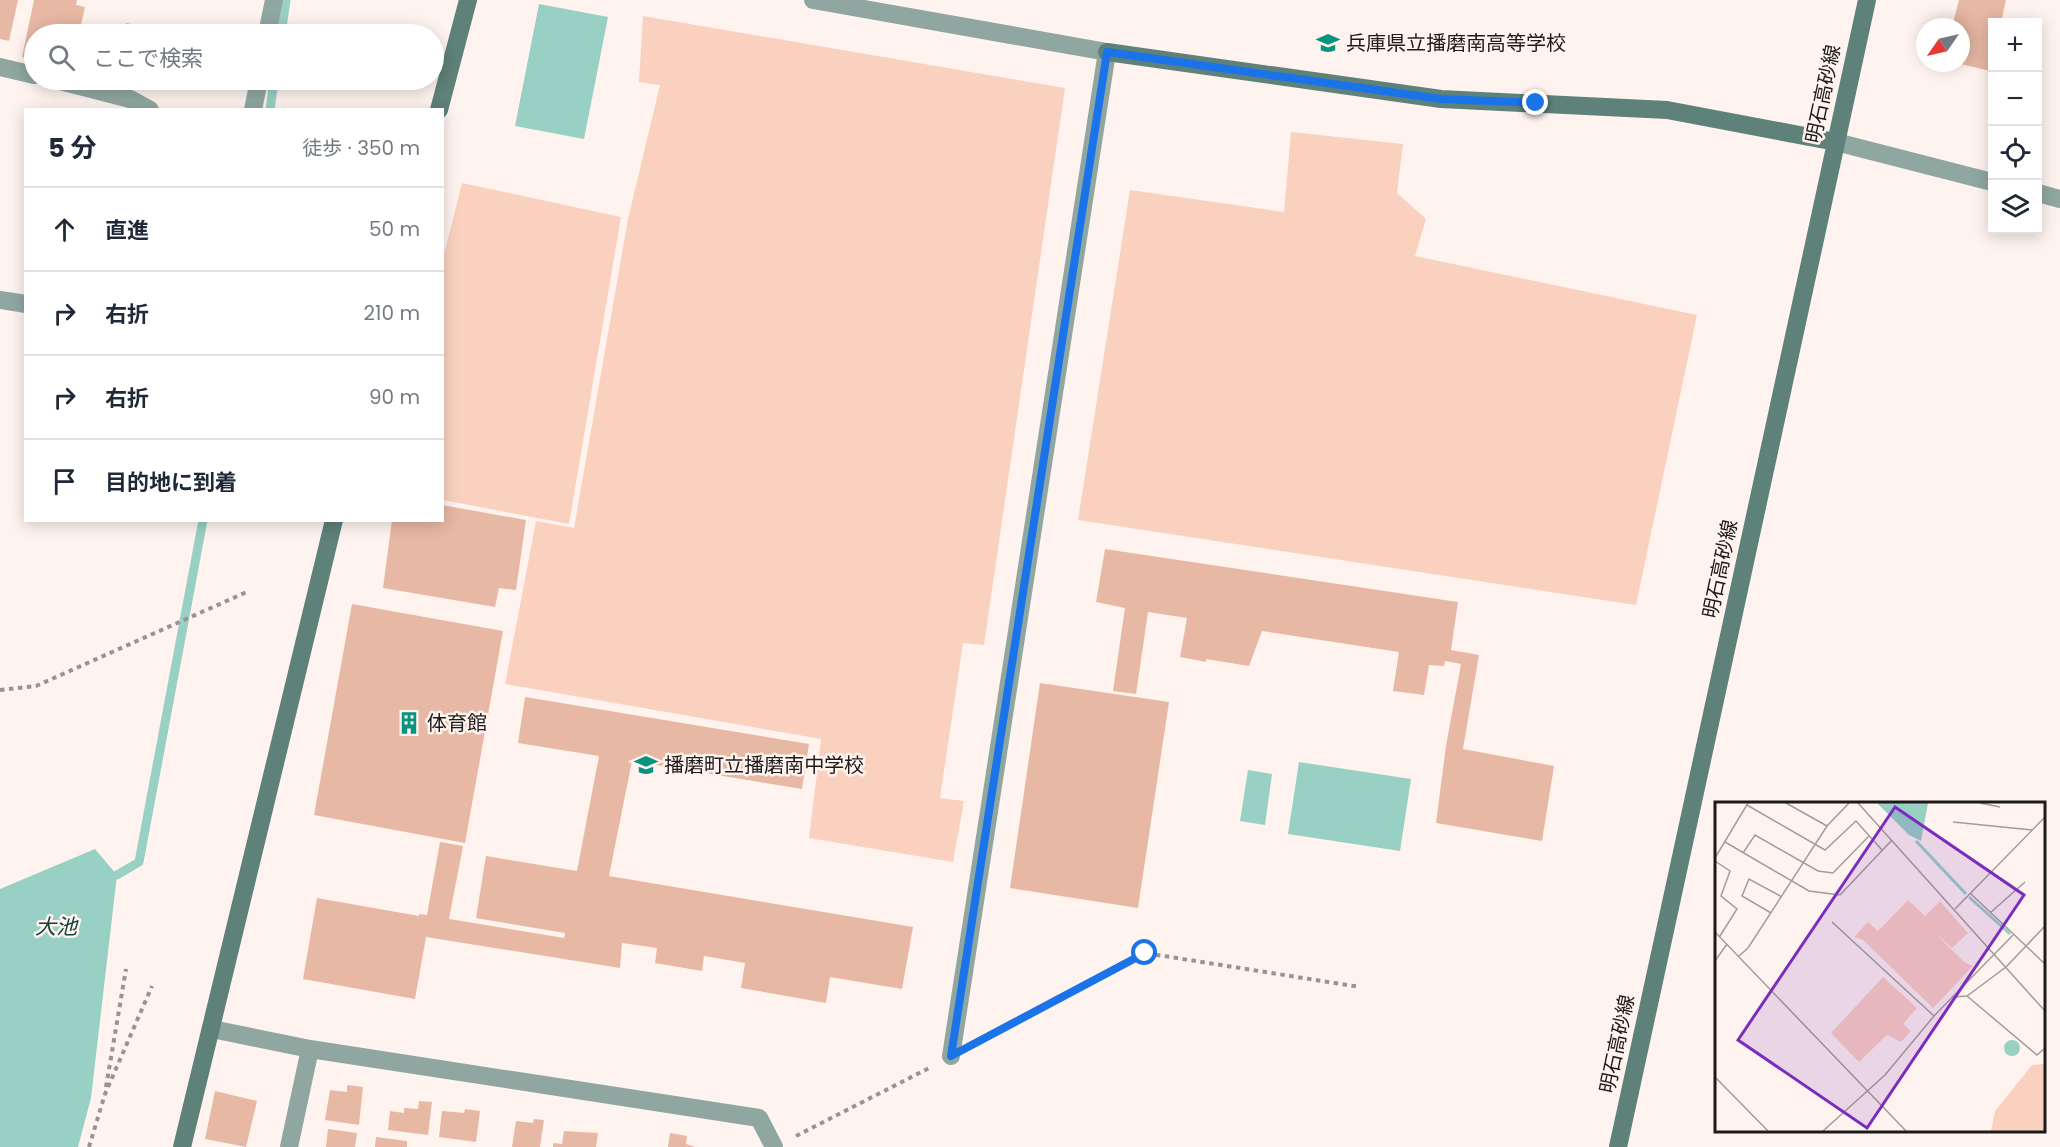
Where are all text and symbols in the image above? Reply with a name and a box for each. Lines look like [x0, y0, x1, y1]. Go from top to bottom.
north arrow [1916, 18, 1970, 72]
map controls [1988, 18, 2042, 234]
button: + [1988, 18, 2042, 72]
search box [24, 24, 444, 90]
place label: 兵庫県立播磨南高等学校 [1346, 29, 1566, 57]
school or university icon: 兵庫県立播磨南高等学校 [1315, 30, 1341, 56]
icon: search [45, 41, 78, 74]
street label: 明石高砂線 [1799, 42, 1847, 146]
text: ここで検索 [93, 43, 203, 74]
button: − [1988, 72, 2042, 126]
route end [1522, 89, 1548, 115]
button: locate [1988, 126, 2042, 180]
text: 5 分 [48, 130, 96, 166]
text: 徒歩 · 350 m [302, 134, 420, 162]
button: layers [1988, 180, 2042, 234]
icon: ahead [48, 213, 81, 246]
text: 直進 [105, 215, 149, 246]
text: 50 m [369, 215, 420, 243]
icon: right [48, 297, 81, 330]
text: 右折 [105, 299, 149, 330]
text: 210 m [364, 299, 420, 327]
icon: right [48, 381, 81, 414]
text: 右折 [105, 383, 149, 414]
text: 90 m [369, 383, 420, 411]
icon: arrive [48, 465, 81, 498]
text: 目的地に到着 [105, 467, 237, 498]
street label: 明石高砂線 [1696, 517, 1744, 621]
place label: 体育館 [427, 709, 487, 737]
building icon: 体育館 [396, 710, 422, 736]
place label: 播磨町立播磨南中学校 [664, 751, 864, 779]
school or university icon: 播磨町立播磨南中学校 [633, 752, 659, 778]
inset map [1715, 802, 2045, 1132]
water label: 大池 [35, 912, 79, 941]
route start [1131, 939, 1157, 965]
street label: 明石高砂線 [1593, 992, 1641, 1096]

